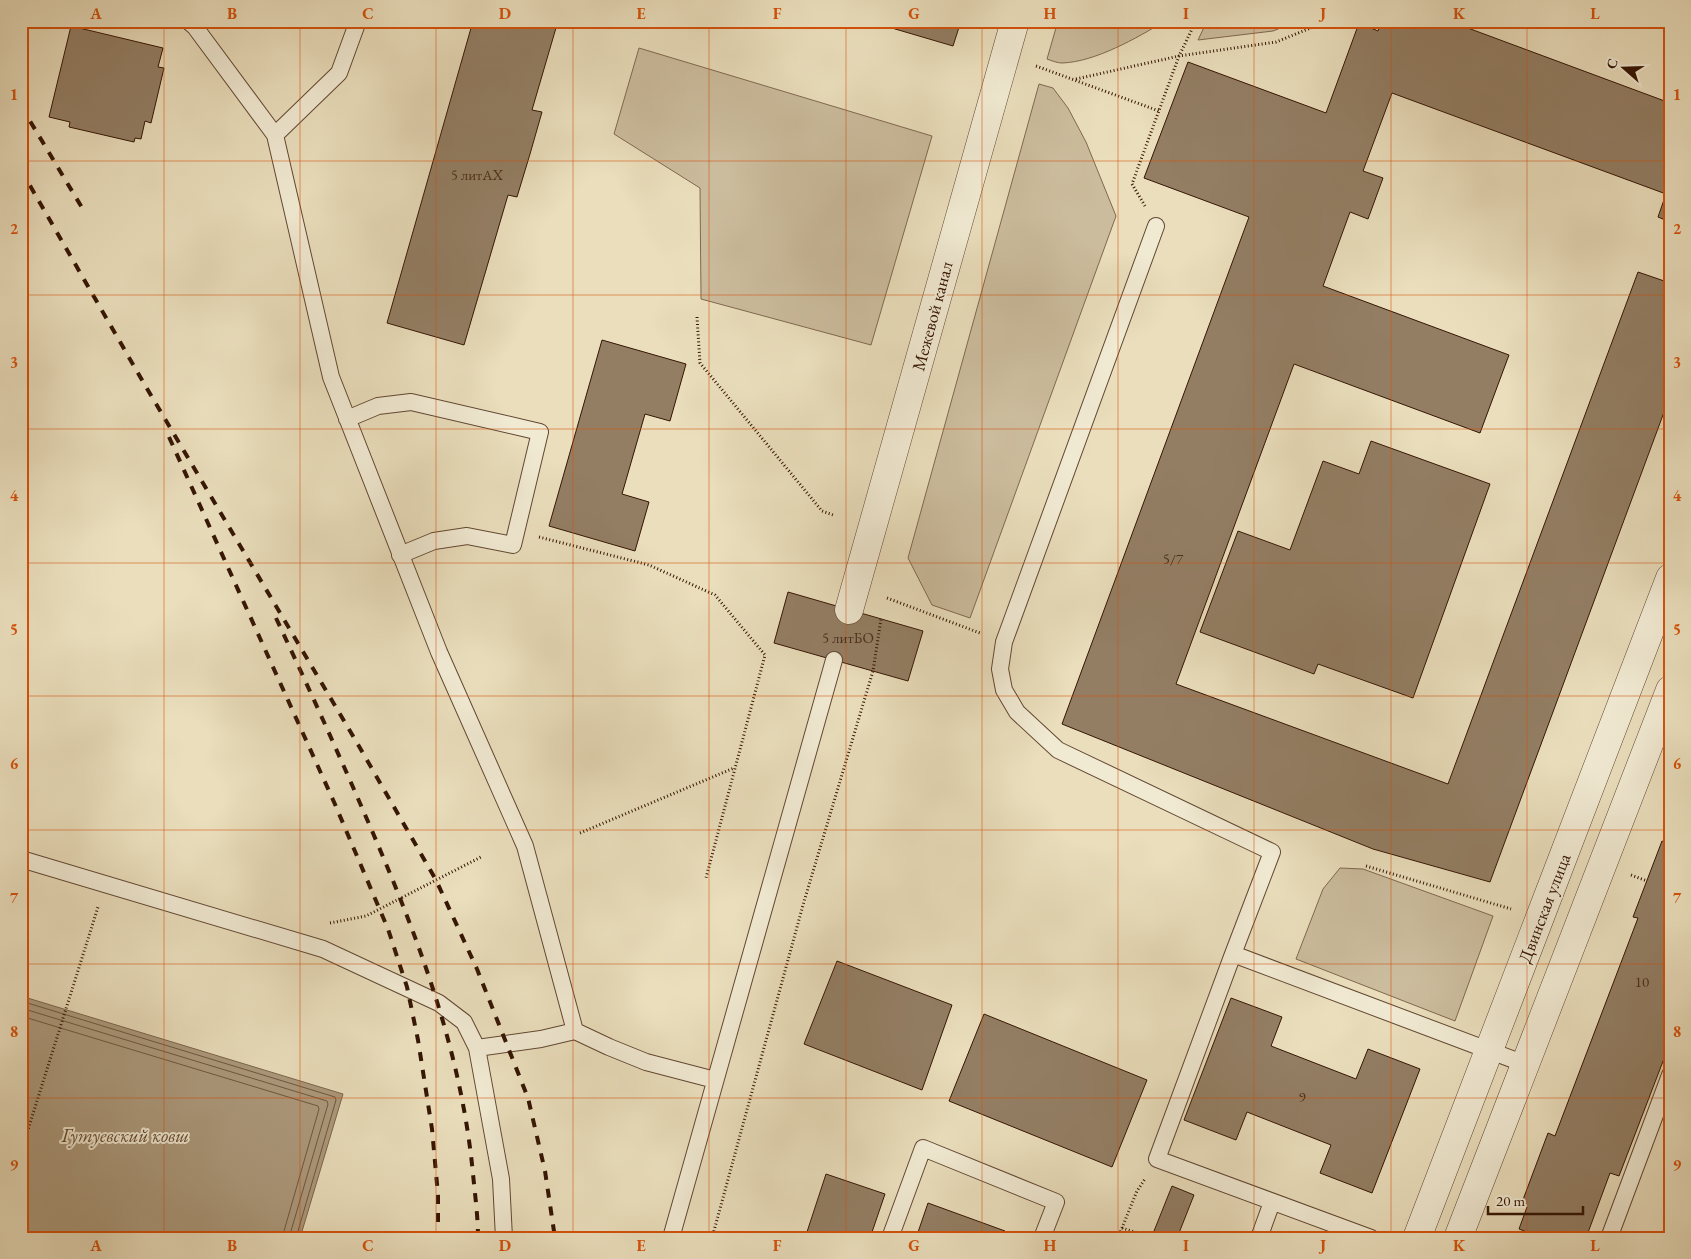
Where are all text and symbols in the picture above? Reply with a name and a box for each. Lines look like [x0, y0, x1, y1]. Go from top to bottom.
text: A [89, 3, 102, 24]
text: B [227, 3, 237, 24]
text: C [362, 3, 374, 24]
text: D [499, 3, 511, 24]
text: E [636, 3, 646, 24]
text: F [773, 3, 782, 24]
text: G [908, 3, 920, 24]
text: H [1044, 3, 1057, 24]
text: I [1183, 3, 1189, 24]
text: J [1318, 3, 1326, 24]
text: K [1453, 3, 1466, 24]
text: L [1590, 3, 1600, 24]
north arrow [1598, 42, 1648, 92]
text: С [1602, 56, 1622, 71]
text: 1 [10, 84, 18, 105]
text: 1 [1673, 84, 1681, 105]
house number: 5 литАХ [451, 165, 504, 184]
text: 2 [10, 218, 19, 239]
text: 2 [1673, 218, 1682, 239]
street label: Межевой канал [906, 258, 958, 373]
text: 3 [10, 352, 18, 373]
text: 3 [1673, 352, 1681, 373]
text: 4 [10, 485, 19, 506]
text: 4 [1673, 485, 1682, 506]
house number: 5/7 [1163, 549, 1184, 568]
text: 5 [10, 619, 18, 640]
text: 5 [1673, 619, 1681, 640]
house number: 5 литБО [822, 628, 874, 647]
text: 6 [10, 753, 19, 774]
text: 6 [1673, 753, 1682, 774]
street label: Двинская улица [1513, 849, 1576, 966]
text: 7 [10, 887, 19, 908]
text: 7 [1673, 887, 1682, 908]
house number: 10 [1635, 972, 1649, 991]
text: 8 [10, 1021, 18, 1042]
text: 8 [1673, 1021, 1681, 1042]
house number: 9 [1298, 1087, 1306, 1106]
water label: Гутуевский ковш [60, 1123, 189, 1148]
text: 9 [10, 1154, 19, 1175]
text: 9 [1673, 1154, 1682, 1175]
scale bar [1488, 1184, 1584, 1216]
text: 20 m [1496, 1191, 1525, 1210]
text: A [89, 1235, 102, 1256]
text: B [227, 1235, 237, 1256]
text: C [362, 1235, 374, 1256]
text: D [499, 1235, 511, 1256]
text: E [636, 1235, 646, 1256]
text: F [773, 1235, 782, 1256]
text: G [908, 1235, 920, 1256]
text: H [1044, 1235, 1057, 1256]
text: I [1183, 1235, 1189, 1256]
text: J [1318, 1235, 1326, 1256]
text: K [1453, 1235, 1466, 1256]
text: L [1590, 1235, 1600, 1256]

